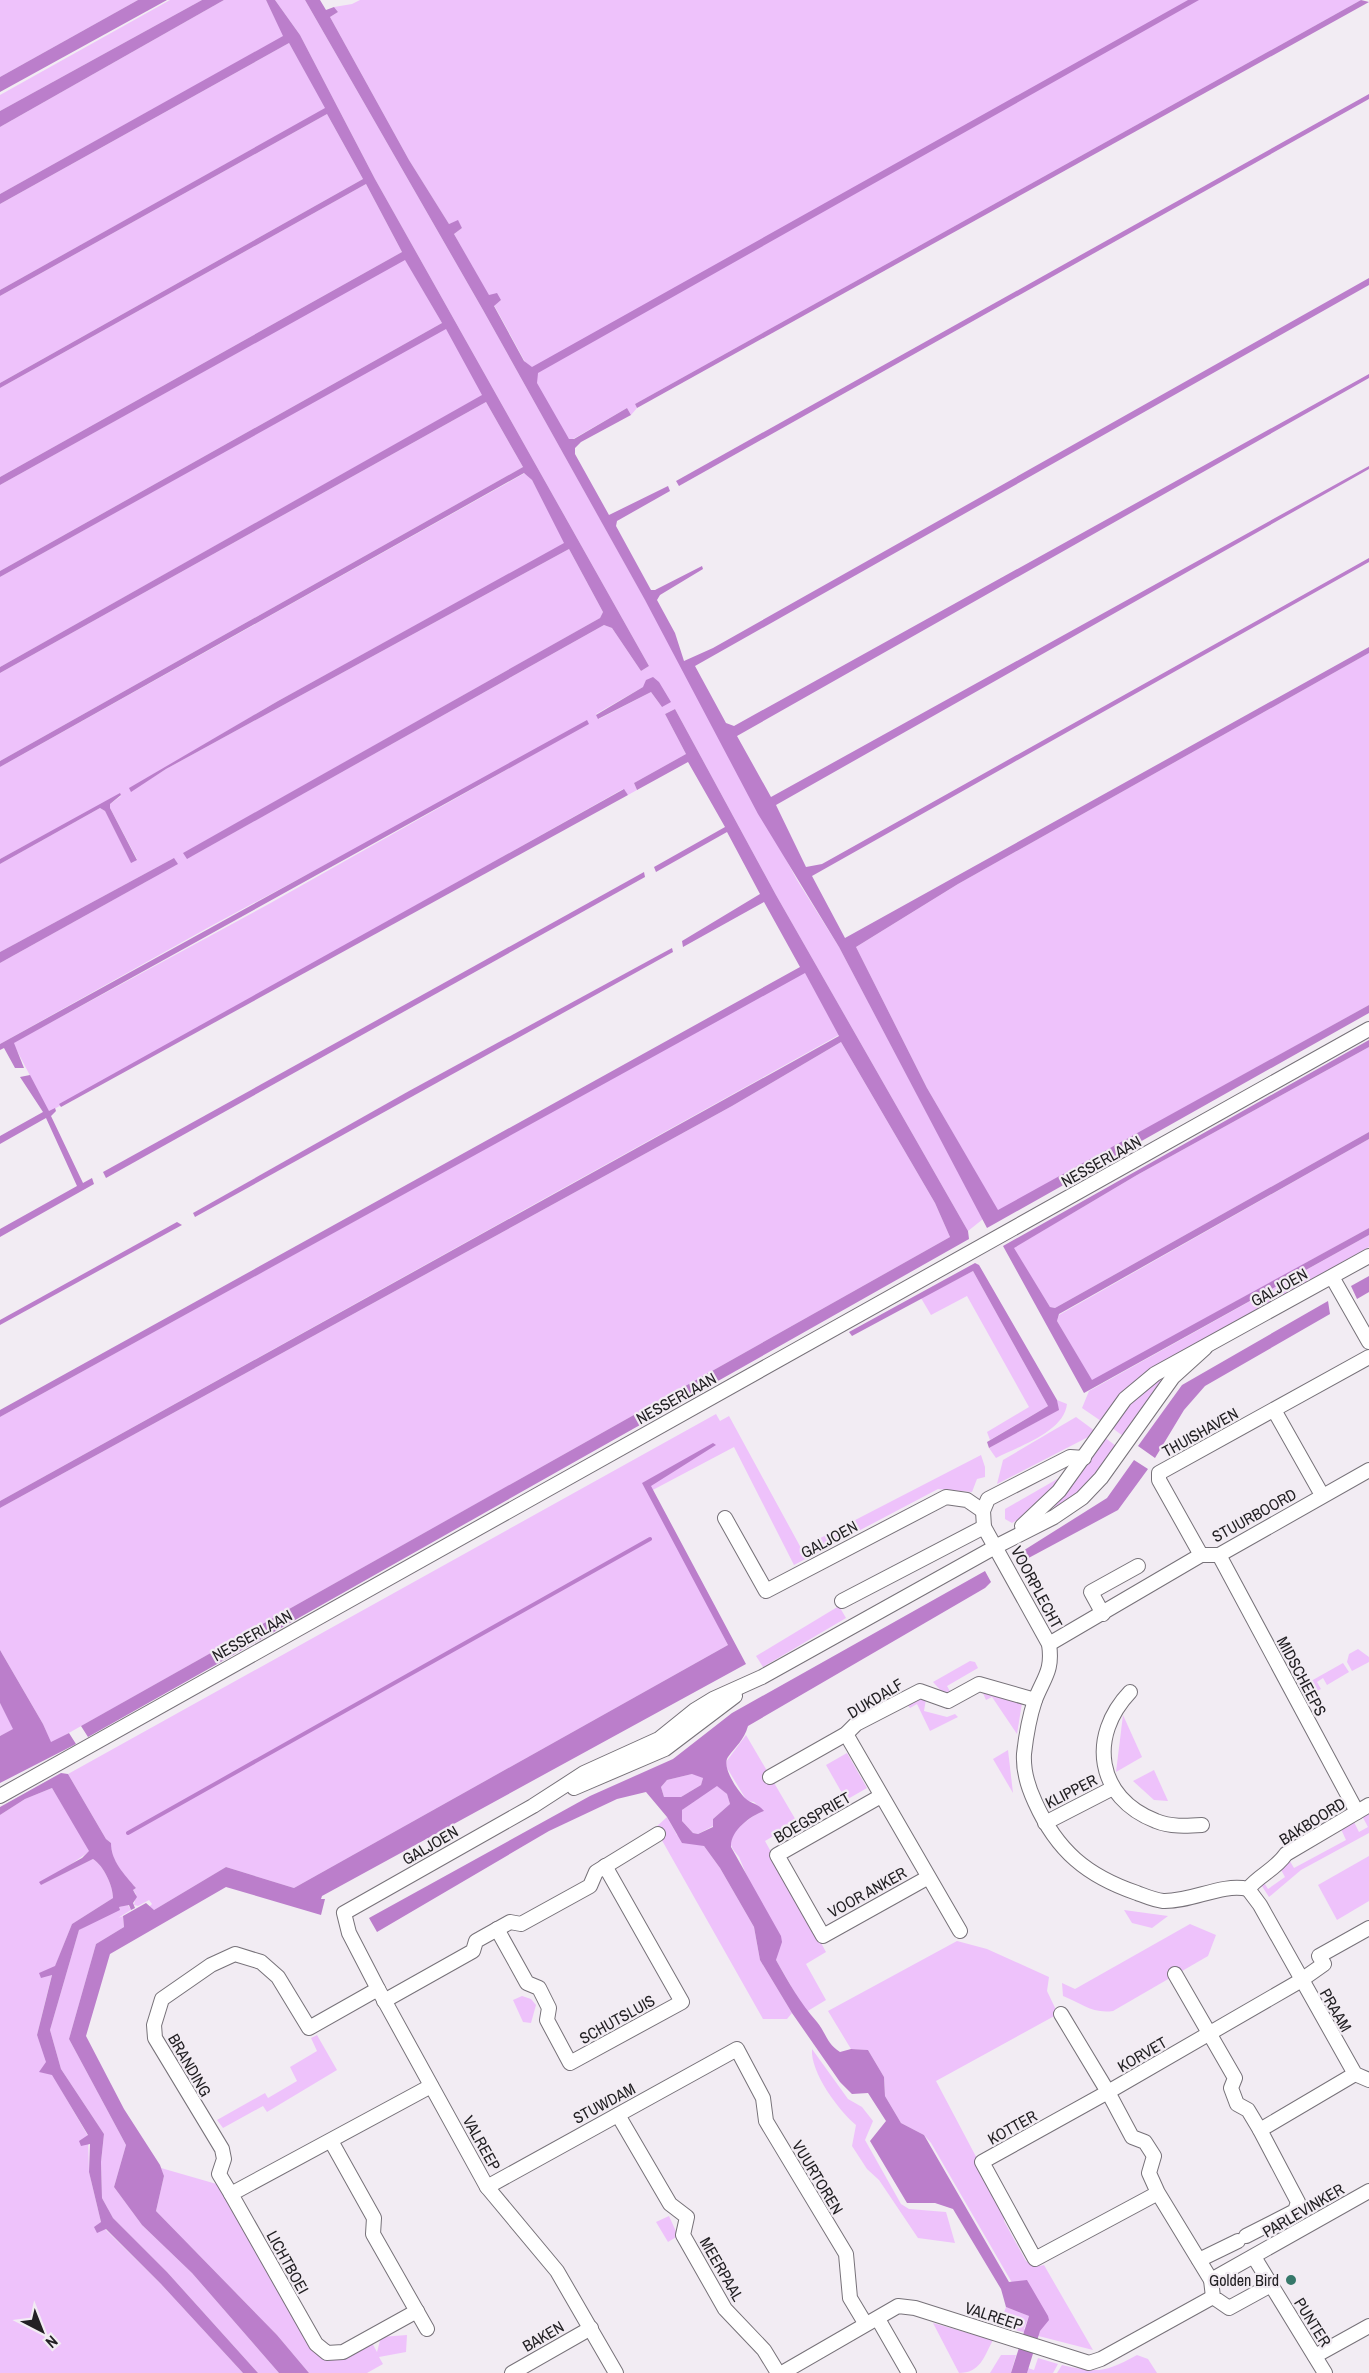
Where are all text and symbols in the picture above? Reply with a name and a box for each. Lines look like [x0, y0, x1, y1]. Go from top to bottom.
street label: NESSERLAAN [1057, 1130, 1145, 1192]
street label: GALJOEN [1247, 1263, 1311, 1311]
street label: NESSERLAAN [632, 1367, 720, 1429]
street label: THUISHAVEN [1158, 1402, 1242, 1462]
street label: STUURBOORD [1208, 1483, 1300, 1547]
street label: GALJOEN [797, 1515, 861, 1563]
street label: VOORPLECHT [1006, 1542, 1068, 1632]
street label: NESSERLAAN [208, 1604, 296, 1666]
street label: MIDSCHEEPS [1272, 1633, 1332, 1720]
street label: DUKDALF [843, 1673, 907, 1723]
street label: KLIPPER [1041, 1768, 1101, 1813]
street label: BOEGSPRIET [770, 1786, 854, 1848]
street label: BAKBOORD [1275, 1792, 1349, 1850]
street label: GALJOEN [398, 1820, 462, 1870]
street label: VOOR ANKER [824, 1861, 911, 1923]
street label: PRAAM [1315, 1984, 1357, 2036]
street label: SCHUTSLUIS [575, 1989, 659, 2049]
street label: BRANDING [163, 2030, 217, 2100]
street label: KORVET [1113, 2031, 1171, 2077]
street label: STUWDAM [569, 2077, 639, 2129]
street label: KOTTER [983, 2104, 1041, 2150]
street label: VALREEP [458, 2112, 506, 2175]
street label: VUURTOREN [787, 2136, 849, 2218]
street label: PARLEVINKER [1258, 2177, 1348, 2242]
street label: LICHTBOEI [262, 2226, 314, 2298]
street label: MEERPAAL [695, 2233, 750, 2306]
place label: Golden Bird [1209, 2269, 1279, 2291]
marker: Golden Bird [1284, 2273, 1298, 2287]
street label: PUNTER [1289, 2293, 1337, 2351]
street label: VALREEP [962, 2296, 1026, 2336]
north arrow [12, 2301, 72, 2361]
street label: BAKEN [518, 2315, 568, 2357]
text: N [41, 2331, 63, 2353]

